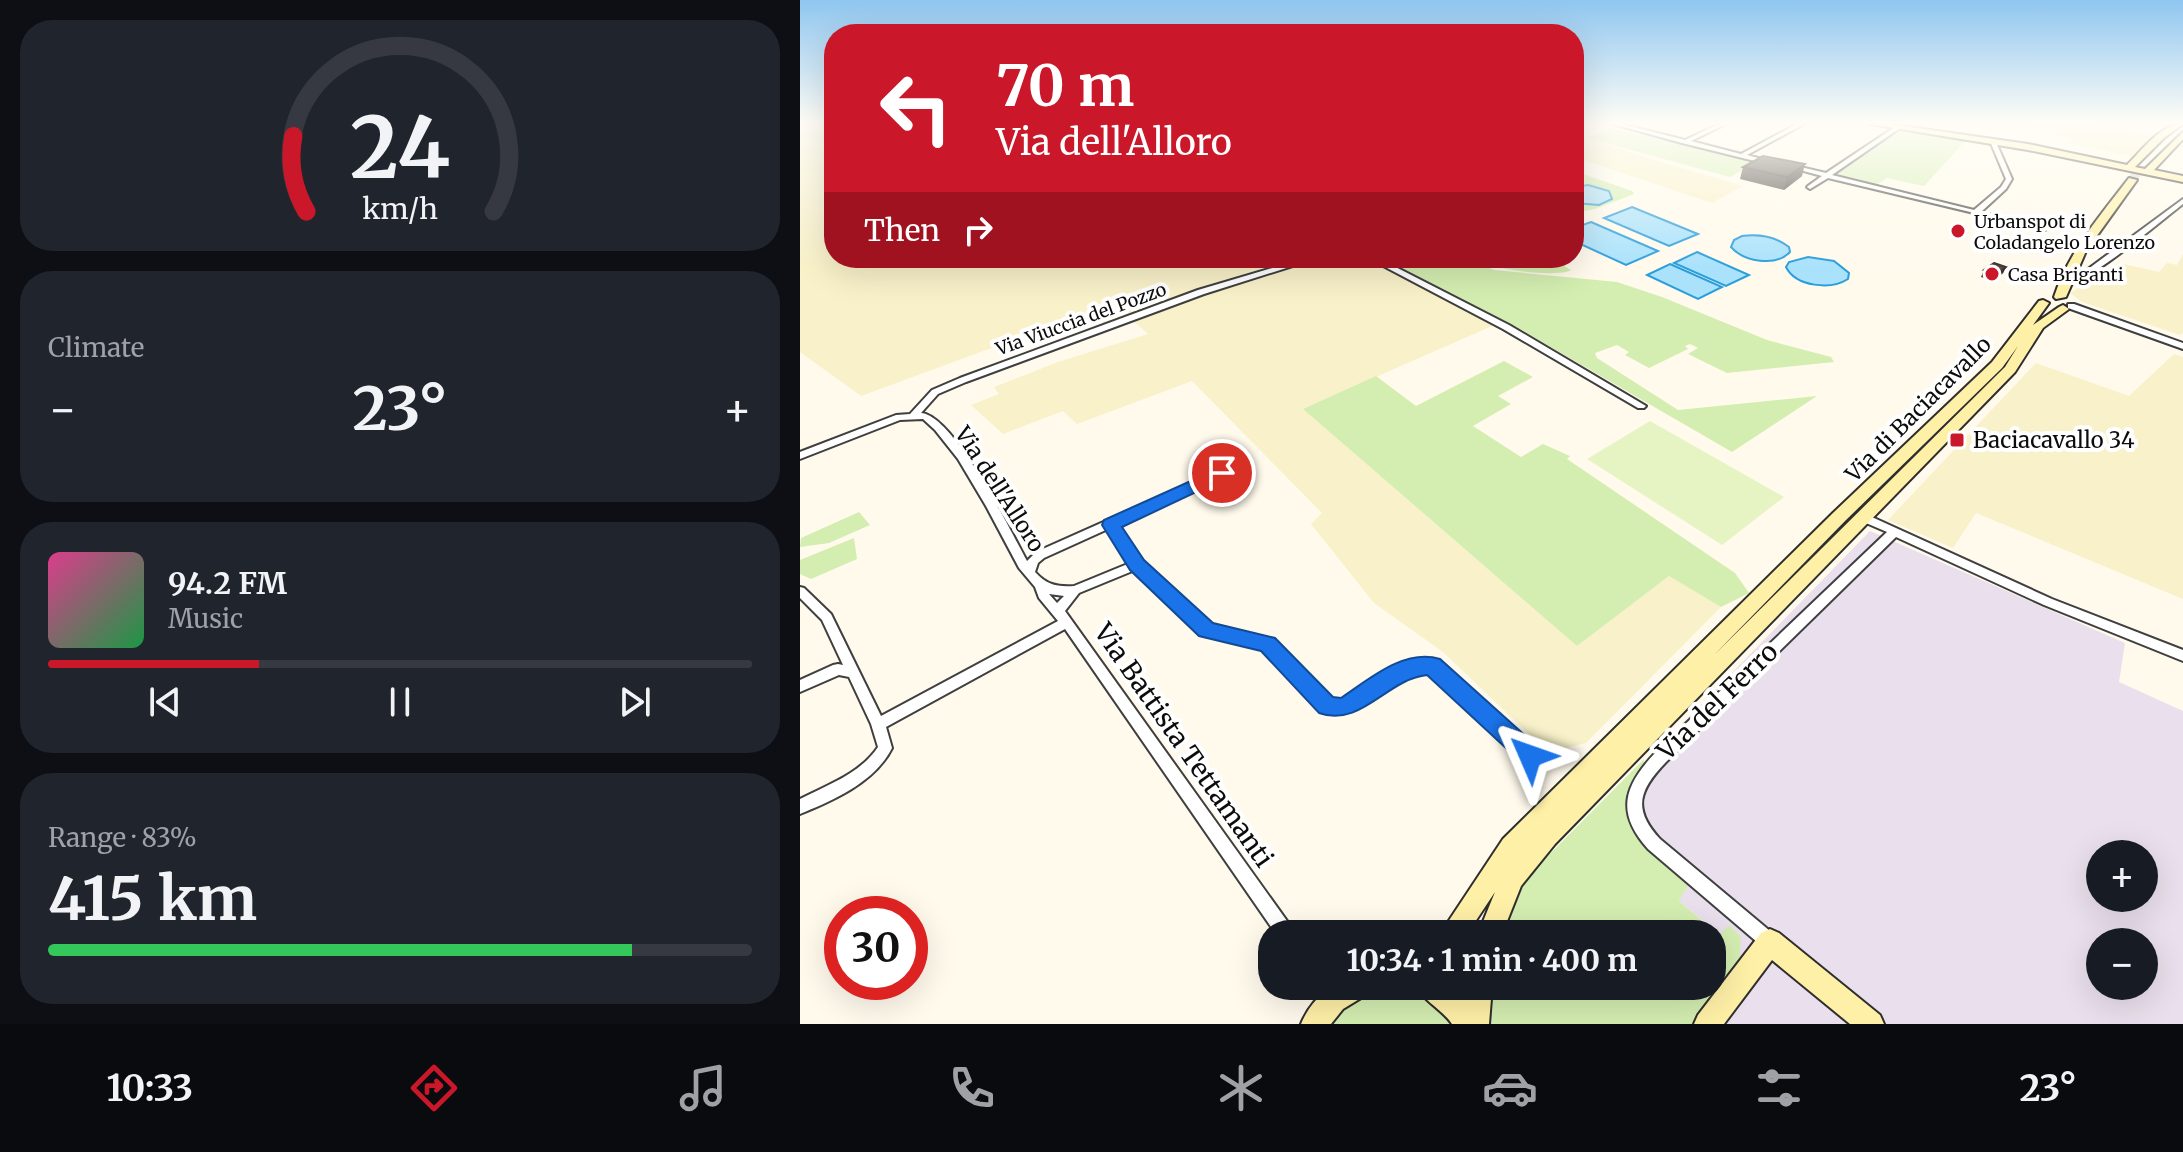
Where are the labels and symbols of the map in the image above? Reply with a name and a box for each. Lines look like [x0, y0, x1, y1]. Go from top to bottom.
place label: Urbanspot di Coladangelo Lorenzo [1974, 210, 2155, 254]
marker: Urbanspot di Coladangelo Lorenzo [1949, 222, 1967, 240]
place label: Casa Briganti [2008, 263, 2124, 286]
marker: Casa Briganti [1983, 265, 2001, 283]
street label: Via Viuccia del Pozzo [992, 277, 1169, 361]
street label: Via di Baciacavallo [1839, 330, 1997, 488]
street label: Via dell'Alloro [948, 420, 1051, 557]
place label: Baciacavallo 34 [1973, 426, 2135, 454]
marker: Baciacavallo 34 [1948, 431, 1966, 449]
pin [1188, 439, 1256, 507]
street label: Via Battista Tettamanti [1087, 616, 1281, 873]
street label: Via del Ferro [1649, 635, 1784, 768]
position arrow [1488, 714, 1572, 798]
speed limit sign: 30 [824, 896, 928, 1000]

